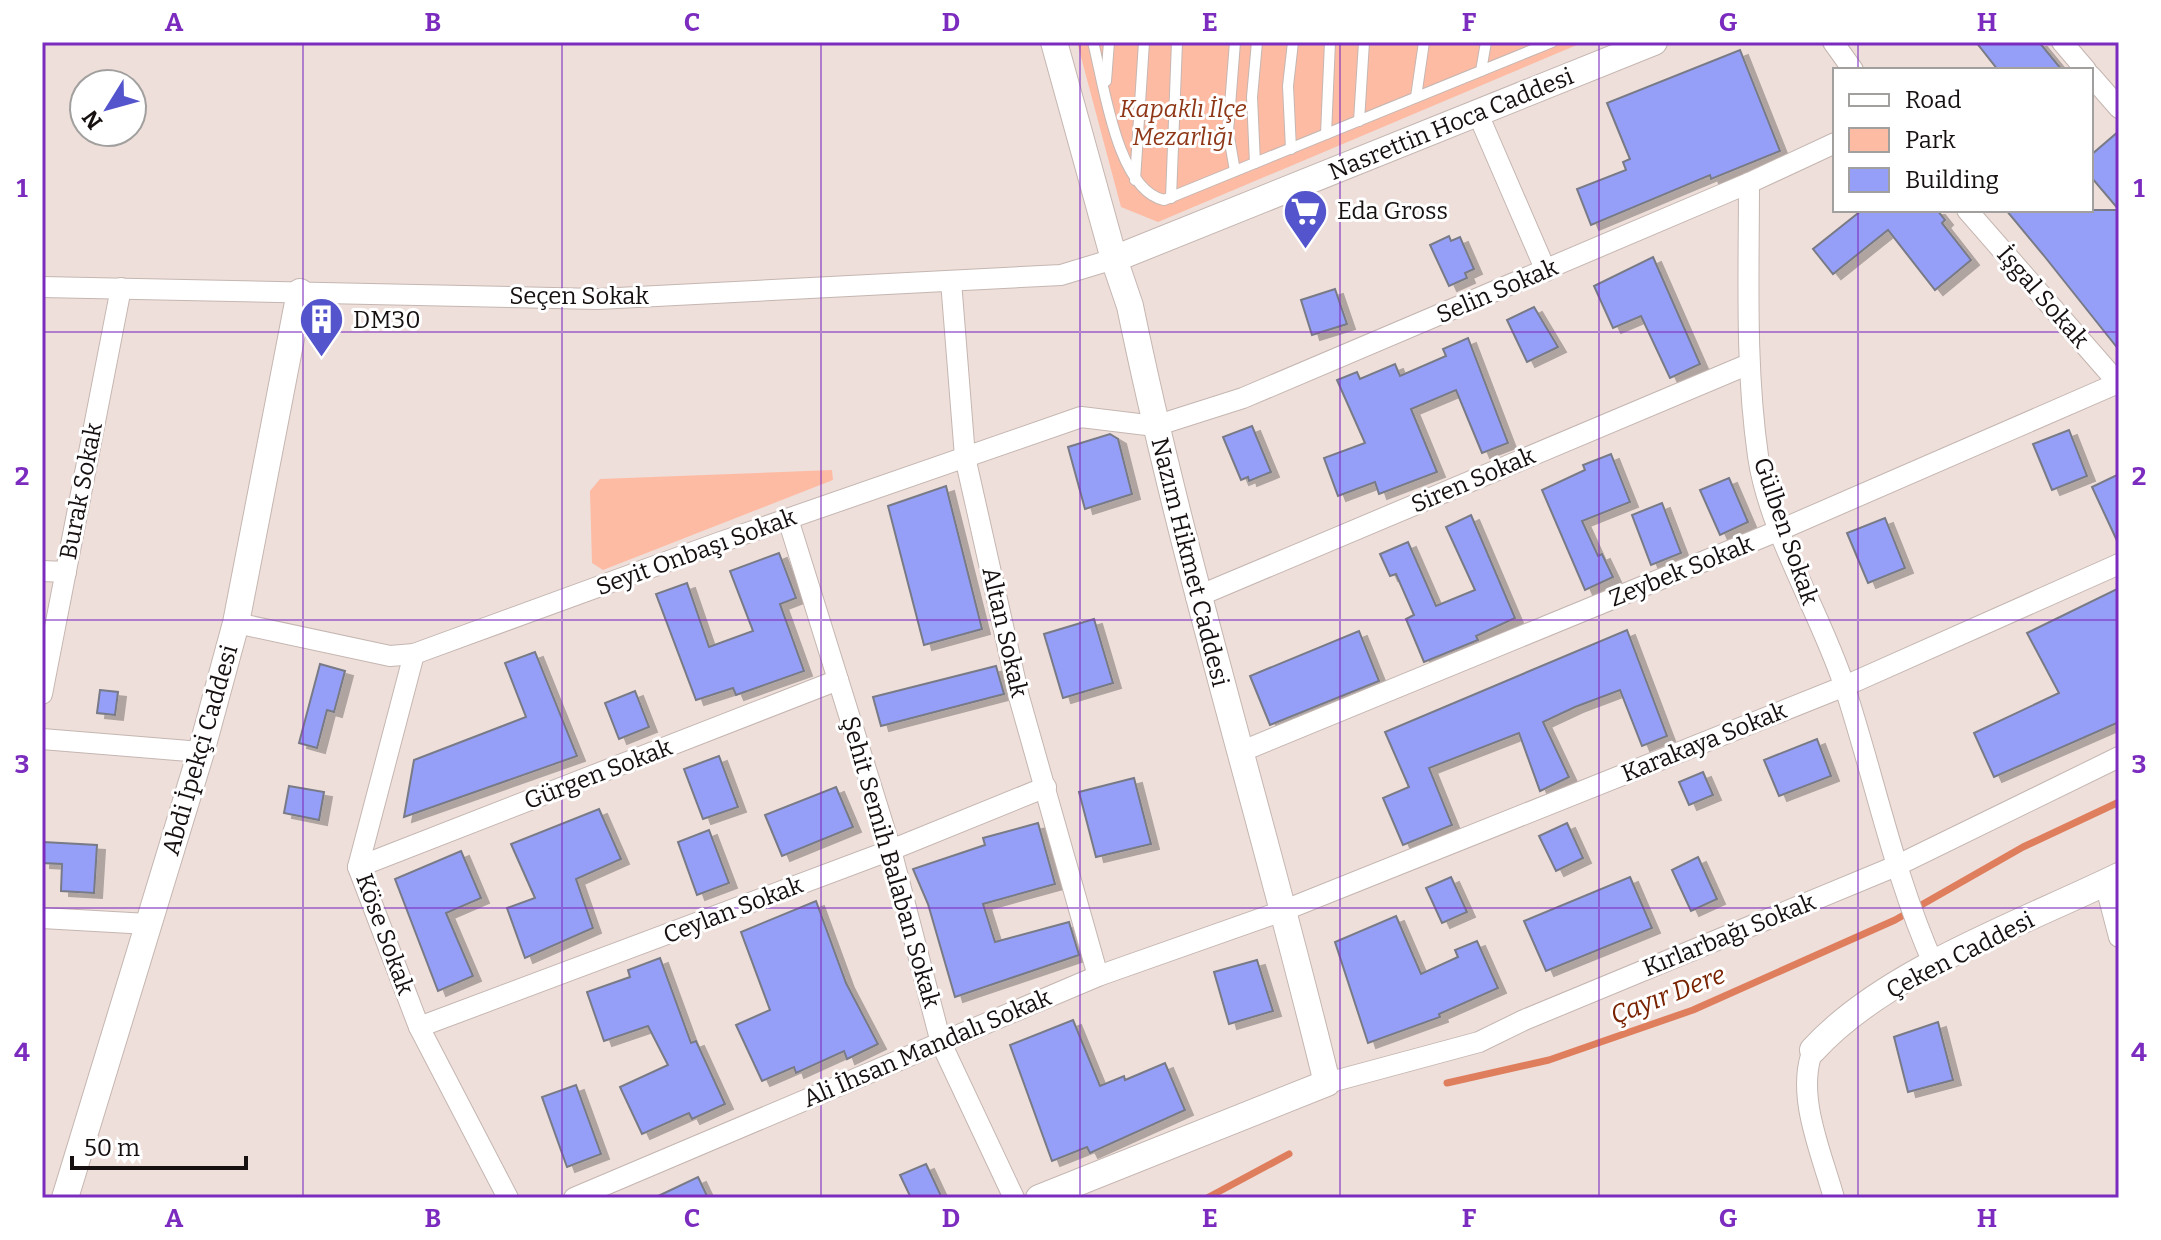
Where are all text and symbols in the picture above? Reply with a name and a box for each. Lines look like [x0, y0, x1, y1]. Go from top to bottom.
text: A [165, 7, 184, 38]
text: B [425, 7, 441, 38]
text: C [684, 7, 700, 38]
text: D [942, 7, 960, 38]
text: E [1202, 7, 1218, 38]
text: F [1462, 7, 1477, 38]
text: G [1719, 7, 1738, 38]
text: H [1977, 7, 1997, 38]
street label: Nasrettin Hoca Caddesi [1325, 62, 1577, 186]
north arrow [68, 68, 148, 148]
legend [1833, 68, 2093, 212]
text: Road [1905, 86, 1961, 114]
park label: Kapaklı İlçe Mezarlığı [1119, 95, 1247, 151]
text: N [77, 105, 108, 135]
text: Park [1905, 126, 1956, 154]
text: Building [1905, 166, 1999, 194]
text: 1 [16, 173, 28, 204]
text: 1 [2133, 173, 2145, 204]
supermarket icon: Eda Gross [1282, 187, 1330, 250]
place label: Eda Gross [1337, 197, 1448, 225]
street label: İşgal Sokak [1991, 241, 2095, 354]
street label: Selin Sokak [1432, 253, 1562, 329]
street label: Seçen Sokak [509, 282, 649, 310]
building icon: DM30 [298, 296, 346, 359]
place label: DM30 [353, 306, 421, 334]
street label: Burak Sokak [54, 420, 108, 562]
street label: Nazım Hikmet Caddesi [1146, 435, 1234, 689]
street label: Siren Sokak [1407, 441, 1539, 519]
street label: Gülben Sokak [1748, 454, 1824, 609]
text: 2 [15, 461, 29, 492]
text: 2 [2132, 461, 2146, 492]
street label: Seyit Onbaşı Sokak [592, 503, 800, 601]
street label: Zeybek Sokak [1605, 529, 1757, 613]
street label: Altan Sokak [976, 564, 1034, 700]
street label: Abdi İpekçi Caddesi [157, 642, 243, 858]
street label: Karakaya Sokak [1618, 696, 1791, 788]
street label: Şehit Semih Balaban Sokak [836, 713, 946, 1011]
street label: Gürgen Sokak [520, 733, 676, 815]
text: 3 [15, 749, 29, 780]
text: 3 [2132, 749, 2146, 780]
street label: Köse Sokak [350, 870, 420, 999]
street label: Ceylan Sokak [659, 870, 807, 949]
street label: Kırlarbağı Sokak [1639, 888, 1820, 982]
street label: Çeken Caddesi [1881, 906, 2039, 1004]
water label: Çayır Dere [1606, 959, 1730, 1031]
street label: Ali İhsan Mandalı Sokak [799, 983, 1055, 1113]
text: 4 [14, 1037, 30, 1068]
text: 4 [2131, 1037, 2147, 1068]
scale bar [72, 1120, 246, 1170]
text: 50 m [84, 1134, 140, 1162]
text: A [165, 1203, 184, 1234]
text: B [425, 1203, 441, 1234]
text: C [684, 1203, 700, 1234]
text: D [942, 1203, 960, 1234]
text: E [1202, 1203, 1218, 1234]
text: F [1462, 1203, 1477, 1234]
text: G [1719, 1203, 1738, 1234]
text: H [1977, 1203, 1997, 1234]

